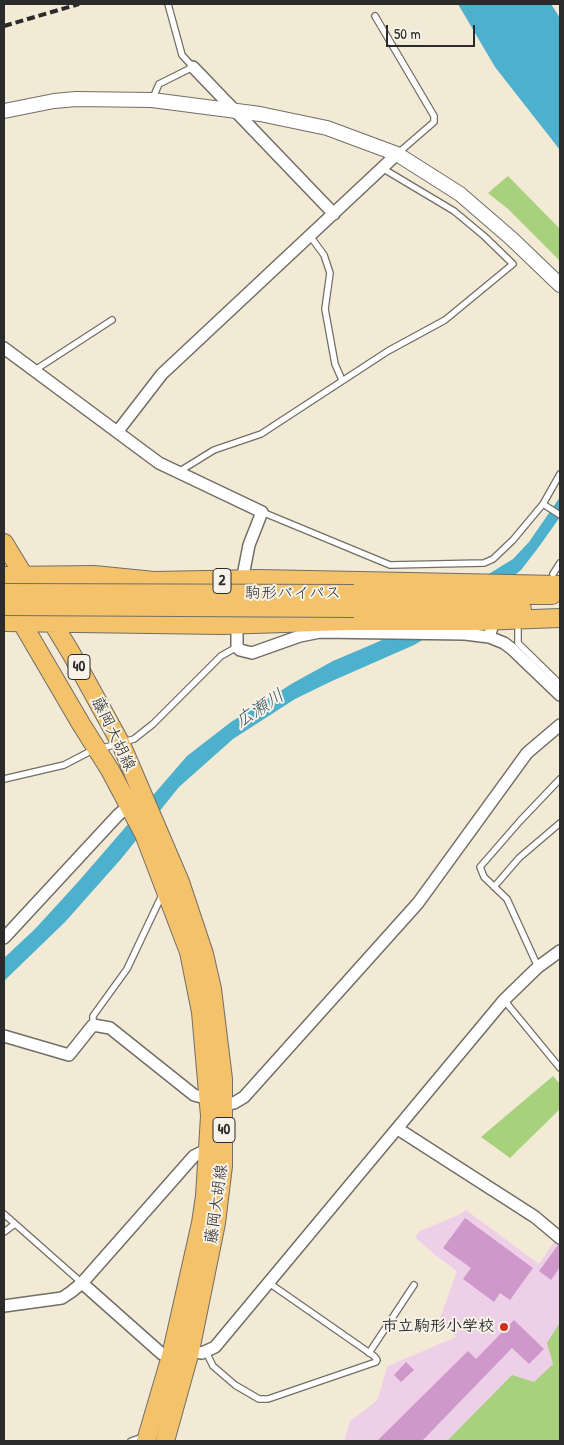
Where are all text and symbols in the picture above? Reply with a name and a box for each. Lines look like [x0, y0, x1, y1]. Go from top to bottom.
scale bar [389, 15, 478, 47]
text: 50 m [394, 23, 421, 44]
road number: 2 [213, 568, 231, 594]
street label: 駒形バイパス [245, 584, 341, 604]
road number: 40 [68, 654, 90, 680]
water label: 広瀬川 [231, 685, 289, 733]
street label: 藤岡大胡線 [87, 694, 139, 774]
road number: 40 [213, 1118, 235, 1142]
street label: 藤岡大胡線 [202, 1163, 232, 1245]
place label: 市立駒形小学校 [382, 1317, 494, 1337]
marker: 市立駒形小学校 [498, 1321, 510, 1333]

